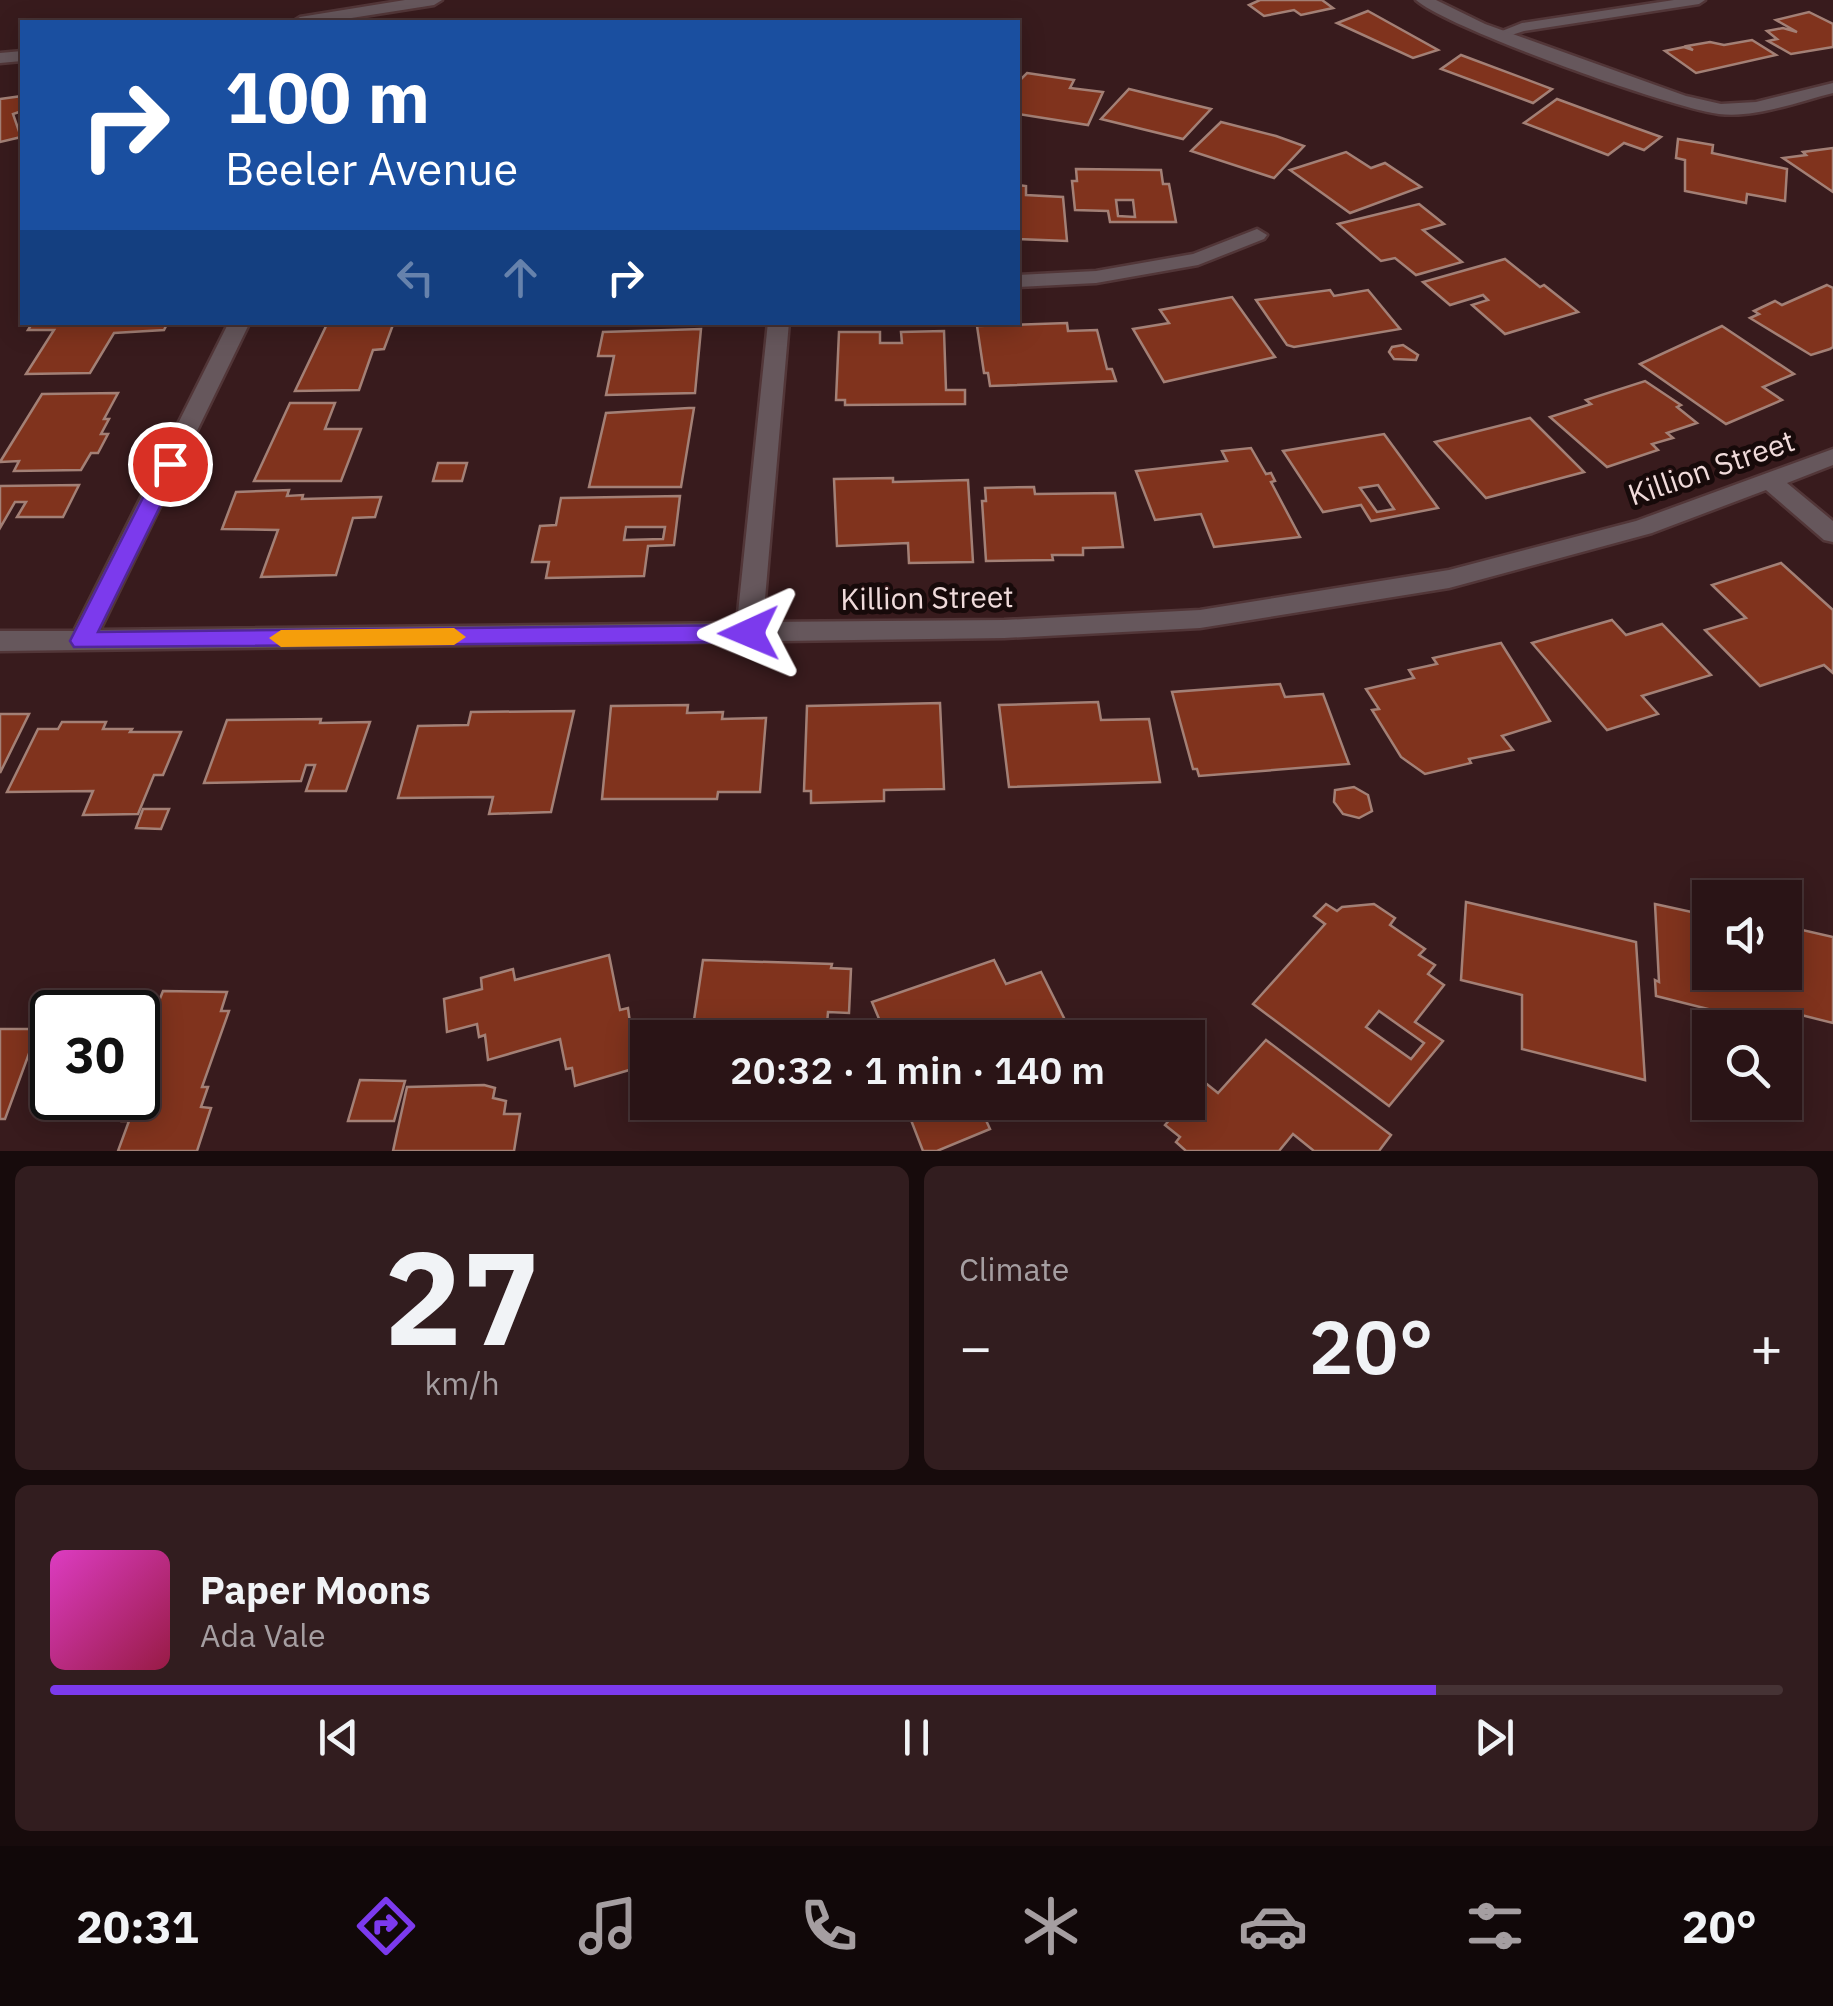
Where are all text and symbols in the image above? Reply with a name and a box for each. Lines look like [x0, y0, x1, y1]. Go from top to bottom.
text: 100 m [225, 51, 430, 142]
icon: right [60, 60, 190, 190]
text: Beeler Avenue [225, 139, 518, 197]
icon: left [388, 250, 443, 305]
icon: ahead [493, 250, 548, 305]
icon: right [598, 250, 653, 305]
street label: Killion Street [1623, 420, 1799, 514]
pin [128, 422, 213, 507]
icon: arrive [143, 437, 198, 492]
street label: Killion Street [840, 576, 1014, 618]
position arrow [697, 581, 801, 685]
map controls [1692, 880, 1802, 1120]
button: sound [1692, 880, 1802, 990]
speed limit sign: 30 [30, 990, 160, 1120]
button: search [1692, 1010, 1802, 1120]
text: 20:32 · 1 min · 140 m [730, 1045, 1105, 1094]
text: 27 [384, 1212, 540, 1381]
text: Climate [959, 1248, 1069, 1290]
text: 20° [1308, 1297, 1434, 1395]
text: − [959, 1311, 992, 1382]
text: + [1750, 1311, 1783, 1382]
text: km/h [424, 1362, 500, 1404]
text: Paper Moons [200, 1565, 431, 1614]
text: Ada Vale [200, 1614, 326, 1656]
icon: previous [311, 1710, 366, 1765]
icon: pause [889, 1710, 944, 1765]
icon: next [1467, 1710, 1522, 1765]
icon: directions [351, 1891, 421, 1961]
icon: music [573, 1891, 643, 1961]
icon: phone [794, 1891, 864, 1961]
icon: climate [1016, 1891, 1086, 1961]
icon: car [1238, 1891, 1308, 1961]
icon: filters [1460, 1891, 1530, 1961]
text: 20:31 [76, 1897, 199, 1955]
text: 20° [1682, 1897, 1757, 1955]

